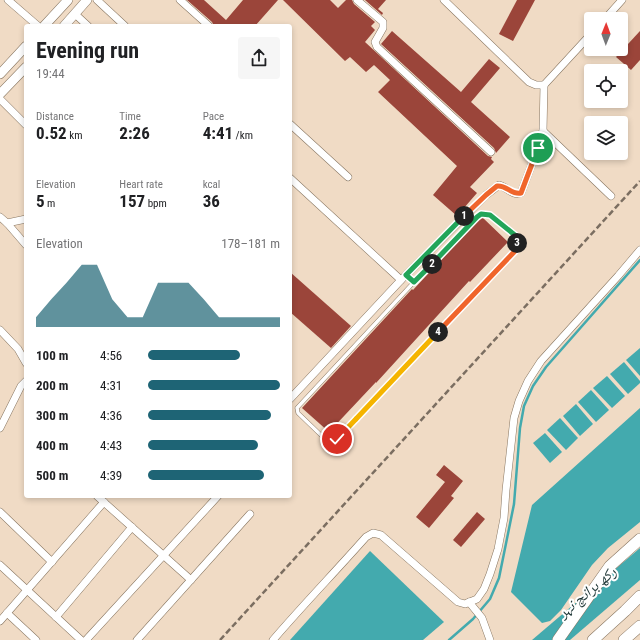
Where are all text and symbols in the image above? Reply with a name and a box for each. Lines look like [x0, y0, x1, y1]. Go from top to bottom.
north arrow [584, 12, 628, 56]
map controls [584, 12, 628, 160]
button: share [238, 37, 280, 79]
text: Evening run [36, 38, 139, 63]
button: locate [584, 64, 628, 108]
text: 19:44 [36, 66, 65, 81]
text: Distance [36, 110, 74, 123]
text: Time [119, 110, 141, 123]
text: Pace [203, 110, 224, 123]
button: layers [584, 116, 628, 160]
text: 0.52 [36, 123, 67, 143]
text: 2:26 [119, 123, 150, 143]
text: 4:41 [203, 123, 233, 143]
text: km [67, 129, 82, 142]
text: /km [233, 129, 253, 142]
pin [521, 131, 555, 165]
icon: arrive [527, 137, 549, 159]
text: Elevation [36, 178, 76, 191]
text: Heart rate [119, 178, 163, 191]
text: kcal [203, 178, 220, 191]
text: 5 [36, 191, 45, 211]
text: 157 [119, 191, 145, 211]
text: 36 [203, 191, 220, 211]
text: m [45, 197, 55, 210]
text: bpm [145, 197, 167, 210]
pin: 1 [454, 206, 474, 226]
text: 1 [461, 209, 467, 222]
pin: 3 [507, 233, 527, 253]
text: Elevation [36, 236, 83, 251]
text: 178–181 m [221, 236, 280, 251]
text: 3 [514, 236, 520, 249]
pin: 2 [422, 254, 442, 274]
text: 2 [429, 257, 435, 270]
pin: 4 [428, 322, 448, 342]
text: 4 [435, 325, 441, 338]
text: 100 m [36, 348, 68, 363]
text: 4:56 [100, 348, 122, 363]
text: 200 m [36, 378, 68, 393]
text: 4:31 [100, 378, 122, 393]
text: 300 m [36, 408, 68, 423]
text: 4:36 [100, 408, 122, 423]
pin [320, 422, 354, 456]
icon: check [326, 428, 348, 450]
text: 400 m [36, 438, 68, 453]
text: 4:43 [100, 438, 122, 453]
text: 500 m [36, 468, 68, 483]
text: 4:39 [100, 468, 122, 483]
water label: رکھ برانچ نہر [554, 562, 620, 623]

